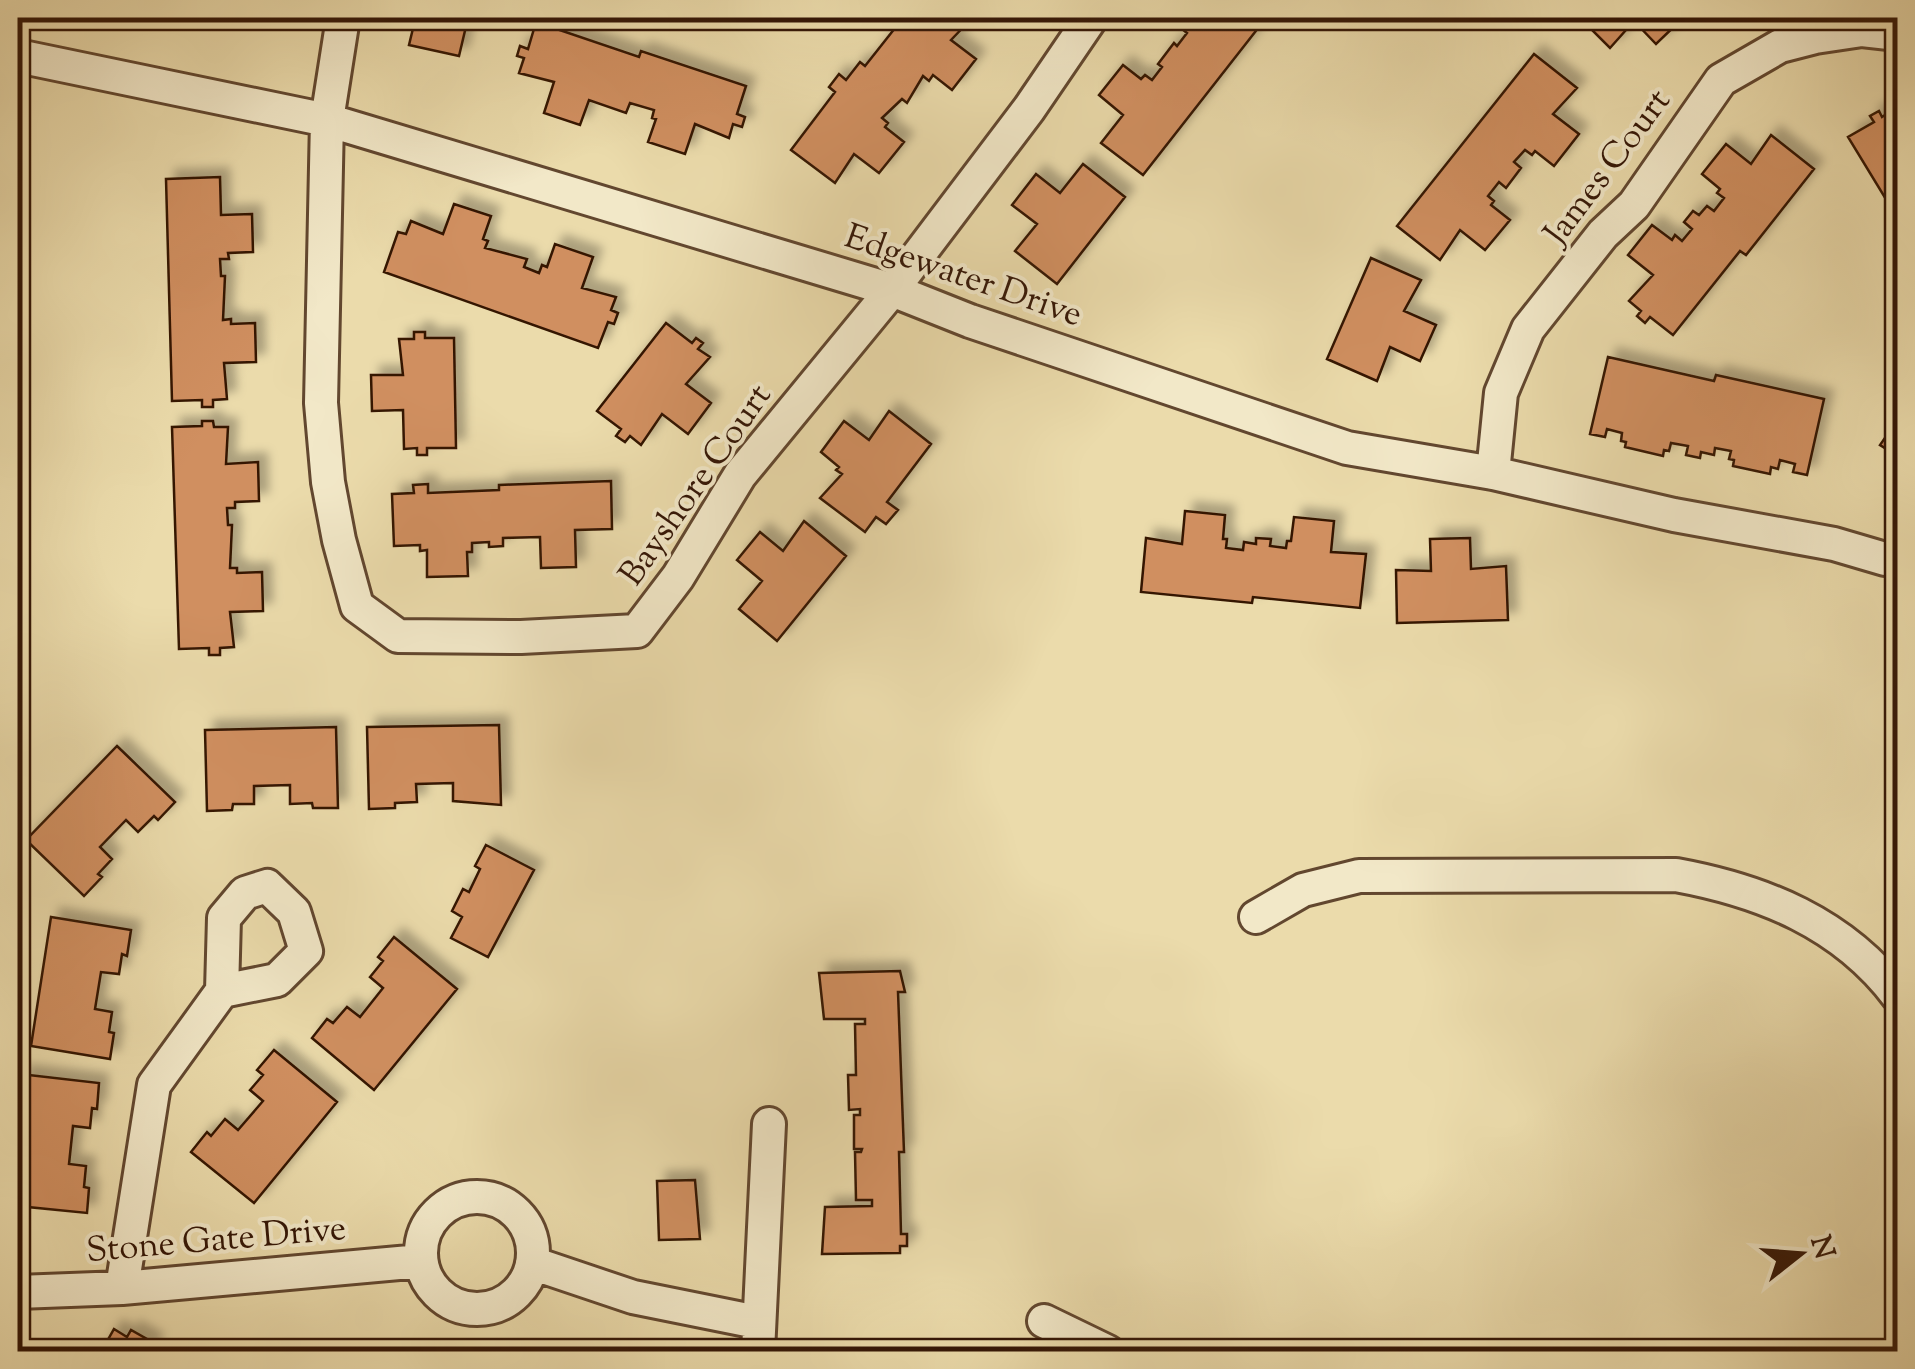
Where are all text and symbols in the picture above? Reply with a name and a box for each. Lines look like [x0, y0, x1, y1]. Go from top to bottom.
street label: James Court [1532, 79, 1685, 259]
street label: Edgewater Drive [837, 213, 1089, 342]
street label: Bayshore Court [608, 374, 786, 598]
north arrow [1750, 1204, 1850, 1304]
street label: Stone Gate Drive [84, 1205, 348, 1278]
text: N [1799, 1231, 1843, 1264]

